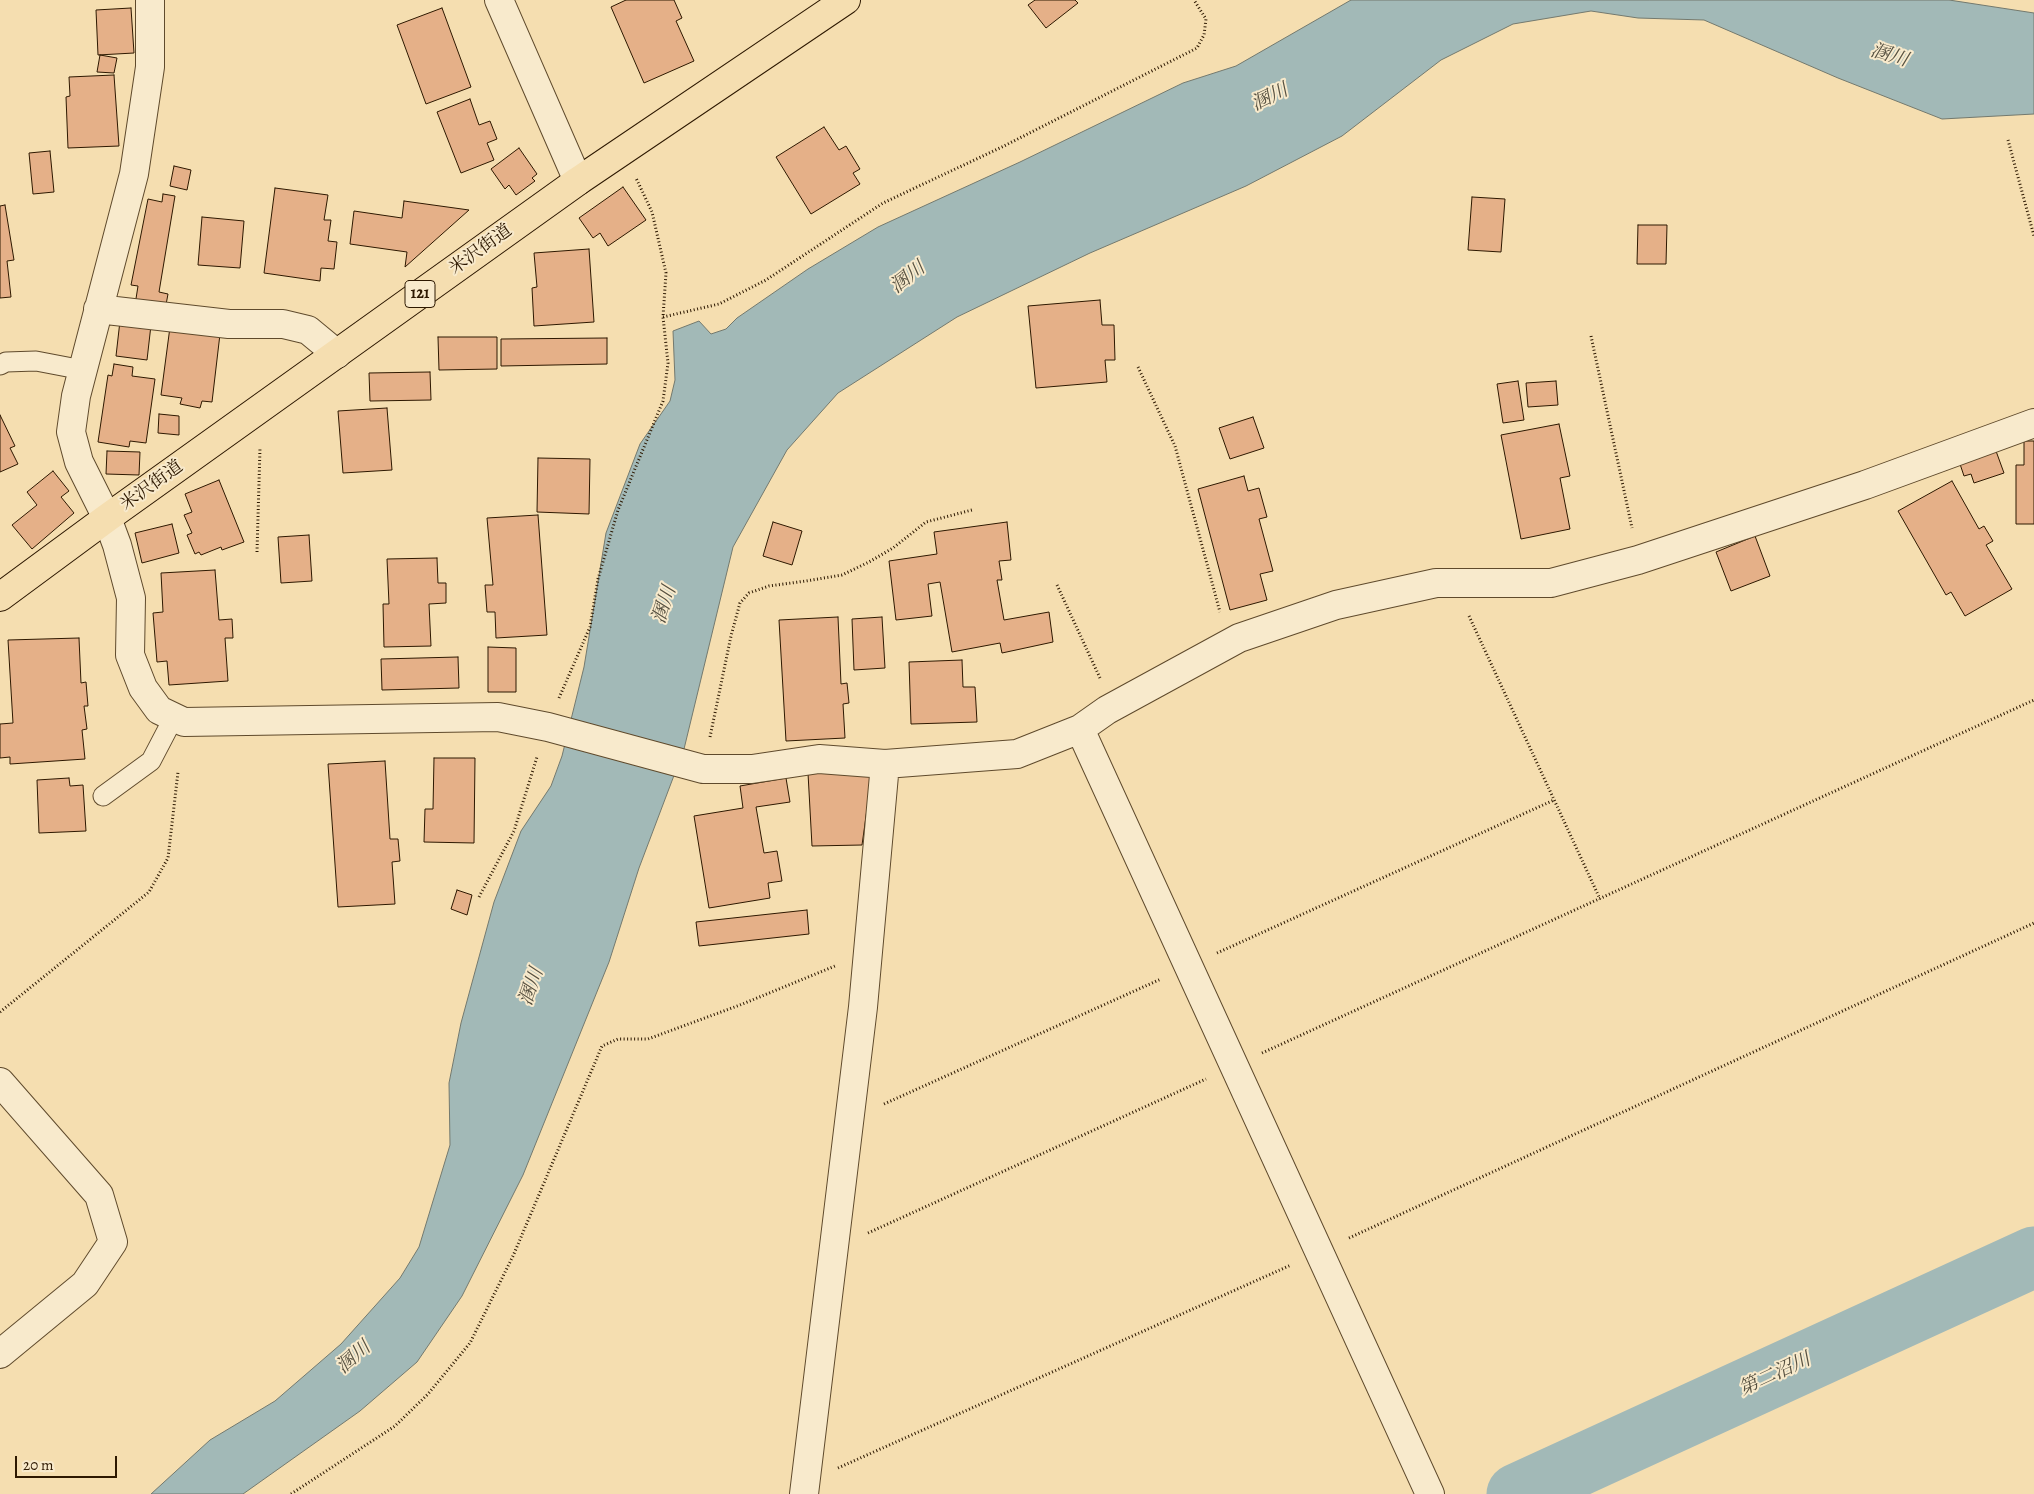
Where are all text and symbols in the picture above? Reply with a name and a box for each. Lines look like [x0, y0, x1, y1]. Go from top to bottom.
water label: 溷川 [1867, 40, 1911, 72]
water label: 溷川 [1248, 79, 1292, 117]
street label: 米沢街道 [446, 220, 516, 280]
water label: 溷川 [886, 257, 930, 299]
road number: 121 [405, 280, 435, 308]
street label: 米沢街道 [117, 456, 187, 516]
water label: 溷川 [648, 583, 682, 627]
water label: 溷川 [515, 965, 549, 1009]
water label: 溷川 [332, 1337, 376, 1379]
water label: 第二沼川 [1736, 1349, 1814, 1401]
scale bar [18, 1446, 120, 1478]
text: 20 m [23, 1455, 54, 1475]

